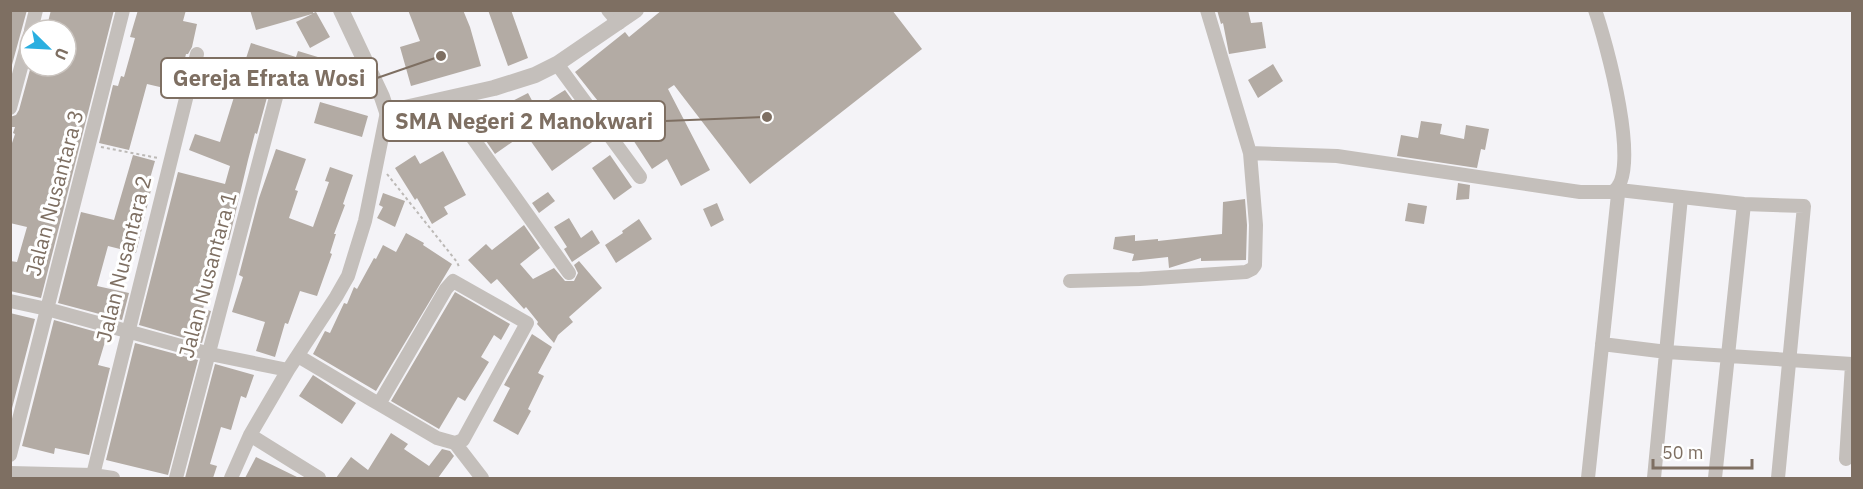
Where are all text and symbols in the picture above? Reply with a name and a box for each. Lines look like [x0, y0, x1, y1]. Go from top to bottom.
north arrow [18, 18, 78, 78]
text: U [50, 45, 73, 63]
callout: Gereja Efrata Wosi [161, 58, 377, 98]
text: Gereja Efrata Wosi [173, 63, 365, 92]
callout: SMA Negeri 2 Manokwari [383, 101, 665, 141]
text: SMA Negeri 2 Manokwari [395, 106, 653, 135]
street label: Jalan Nusantara 3 [18, 107, 90, 279]
street label: Jalan Nusantara 2 [89, 172, 157, 345]
street label: Jalan Nusantara 1 [171, 189, 243, 361]
scale bar [1653, 432, 1752, 470]
text: 50 m [1662, 441, 1704, 464]

